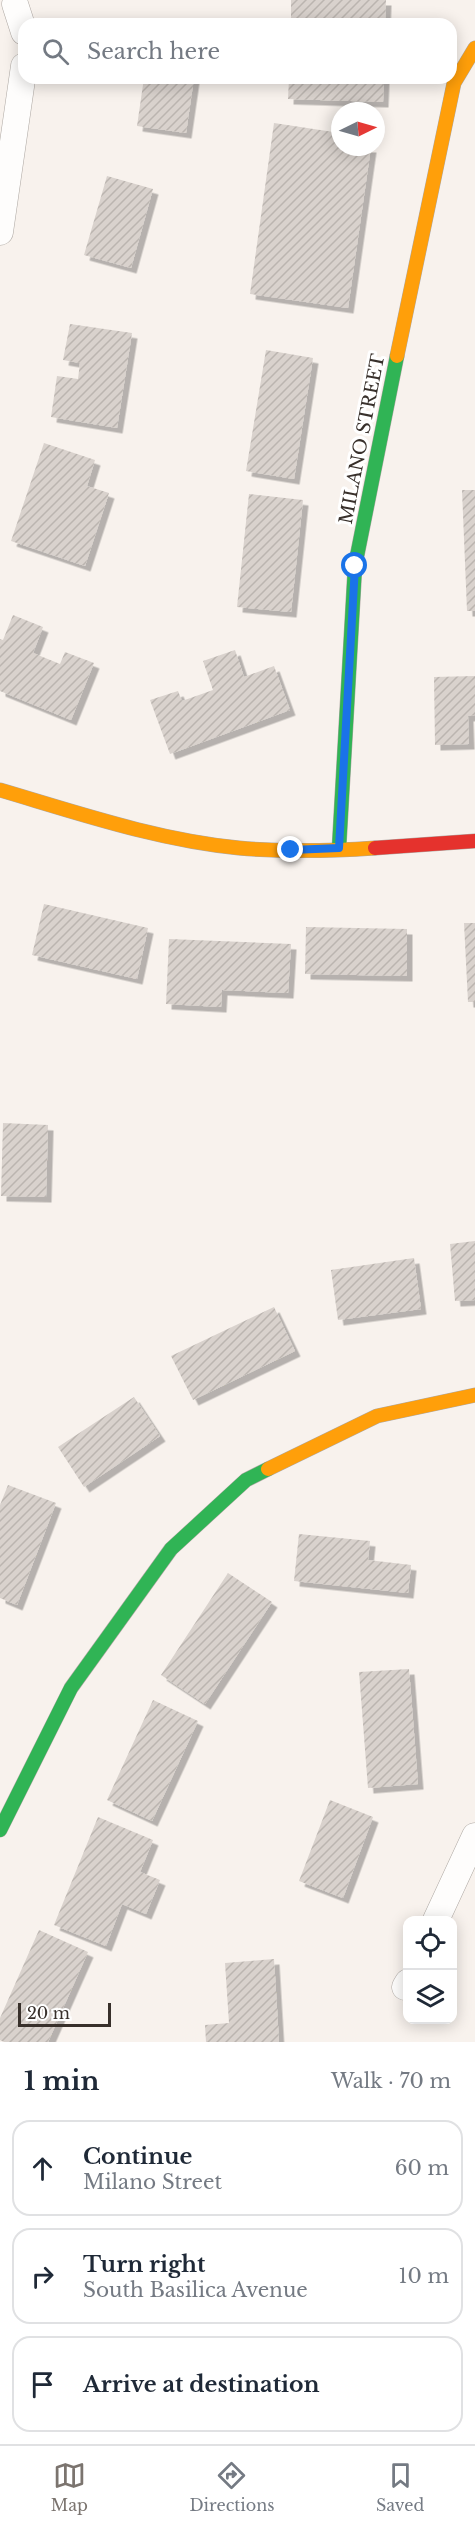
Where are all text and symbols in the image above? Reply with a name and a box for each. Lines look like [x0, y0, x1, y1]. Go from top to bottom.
search box [18, 18, 457, 84]
icon: search [39, 35, 72, 68]
text: Search here [87, 38, 220, 65]
north arrow [331, 102, 385, 156]
street label: MILANO STREET [335, 351, 389, 526]
route start [341, 552, 367, 578]
route end [277, 836, 303, 862]
map controls [403, 1916, 457, 2024]
button: locate [403, 1916, 457, 1970]
button: layers [403, 1970, 457, 2024]
scale bar [18, 2000, 111, 2028]
text: 20 m [27, 2003, 70, 2023]
text: 1 min [24, 2065, 99, 2097]
text: Walk · 70 m [331, 2069, 451, 2093]
text: Continue [83, 2143, 192, 2170]
icon: ahead [26, 2152, 59, 2185]
text: 60 m [395, 2156, 449, 2180]
text: Milano Street [83, 2170, 222, 2194]
text: Turn right [83, 2251, 205, 2278]
icon: right [26, 2260, 59, 2293]
text: 10 m [399, 2264, 449, 2288]
text: South Basilica Avenue [83, 2278, 308, 2302]
icon: arrive [26, 2368, 59, 2401]
text: Arrive at destination [83, 2371, 320, 2398]
tab: Map [51, 2459, 88, 2515]
tab: Directions [189, 2459, 274, 2515]
tab: Saved [376, 2459, 424, 2515]

